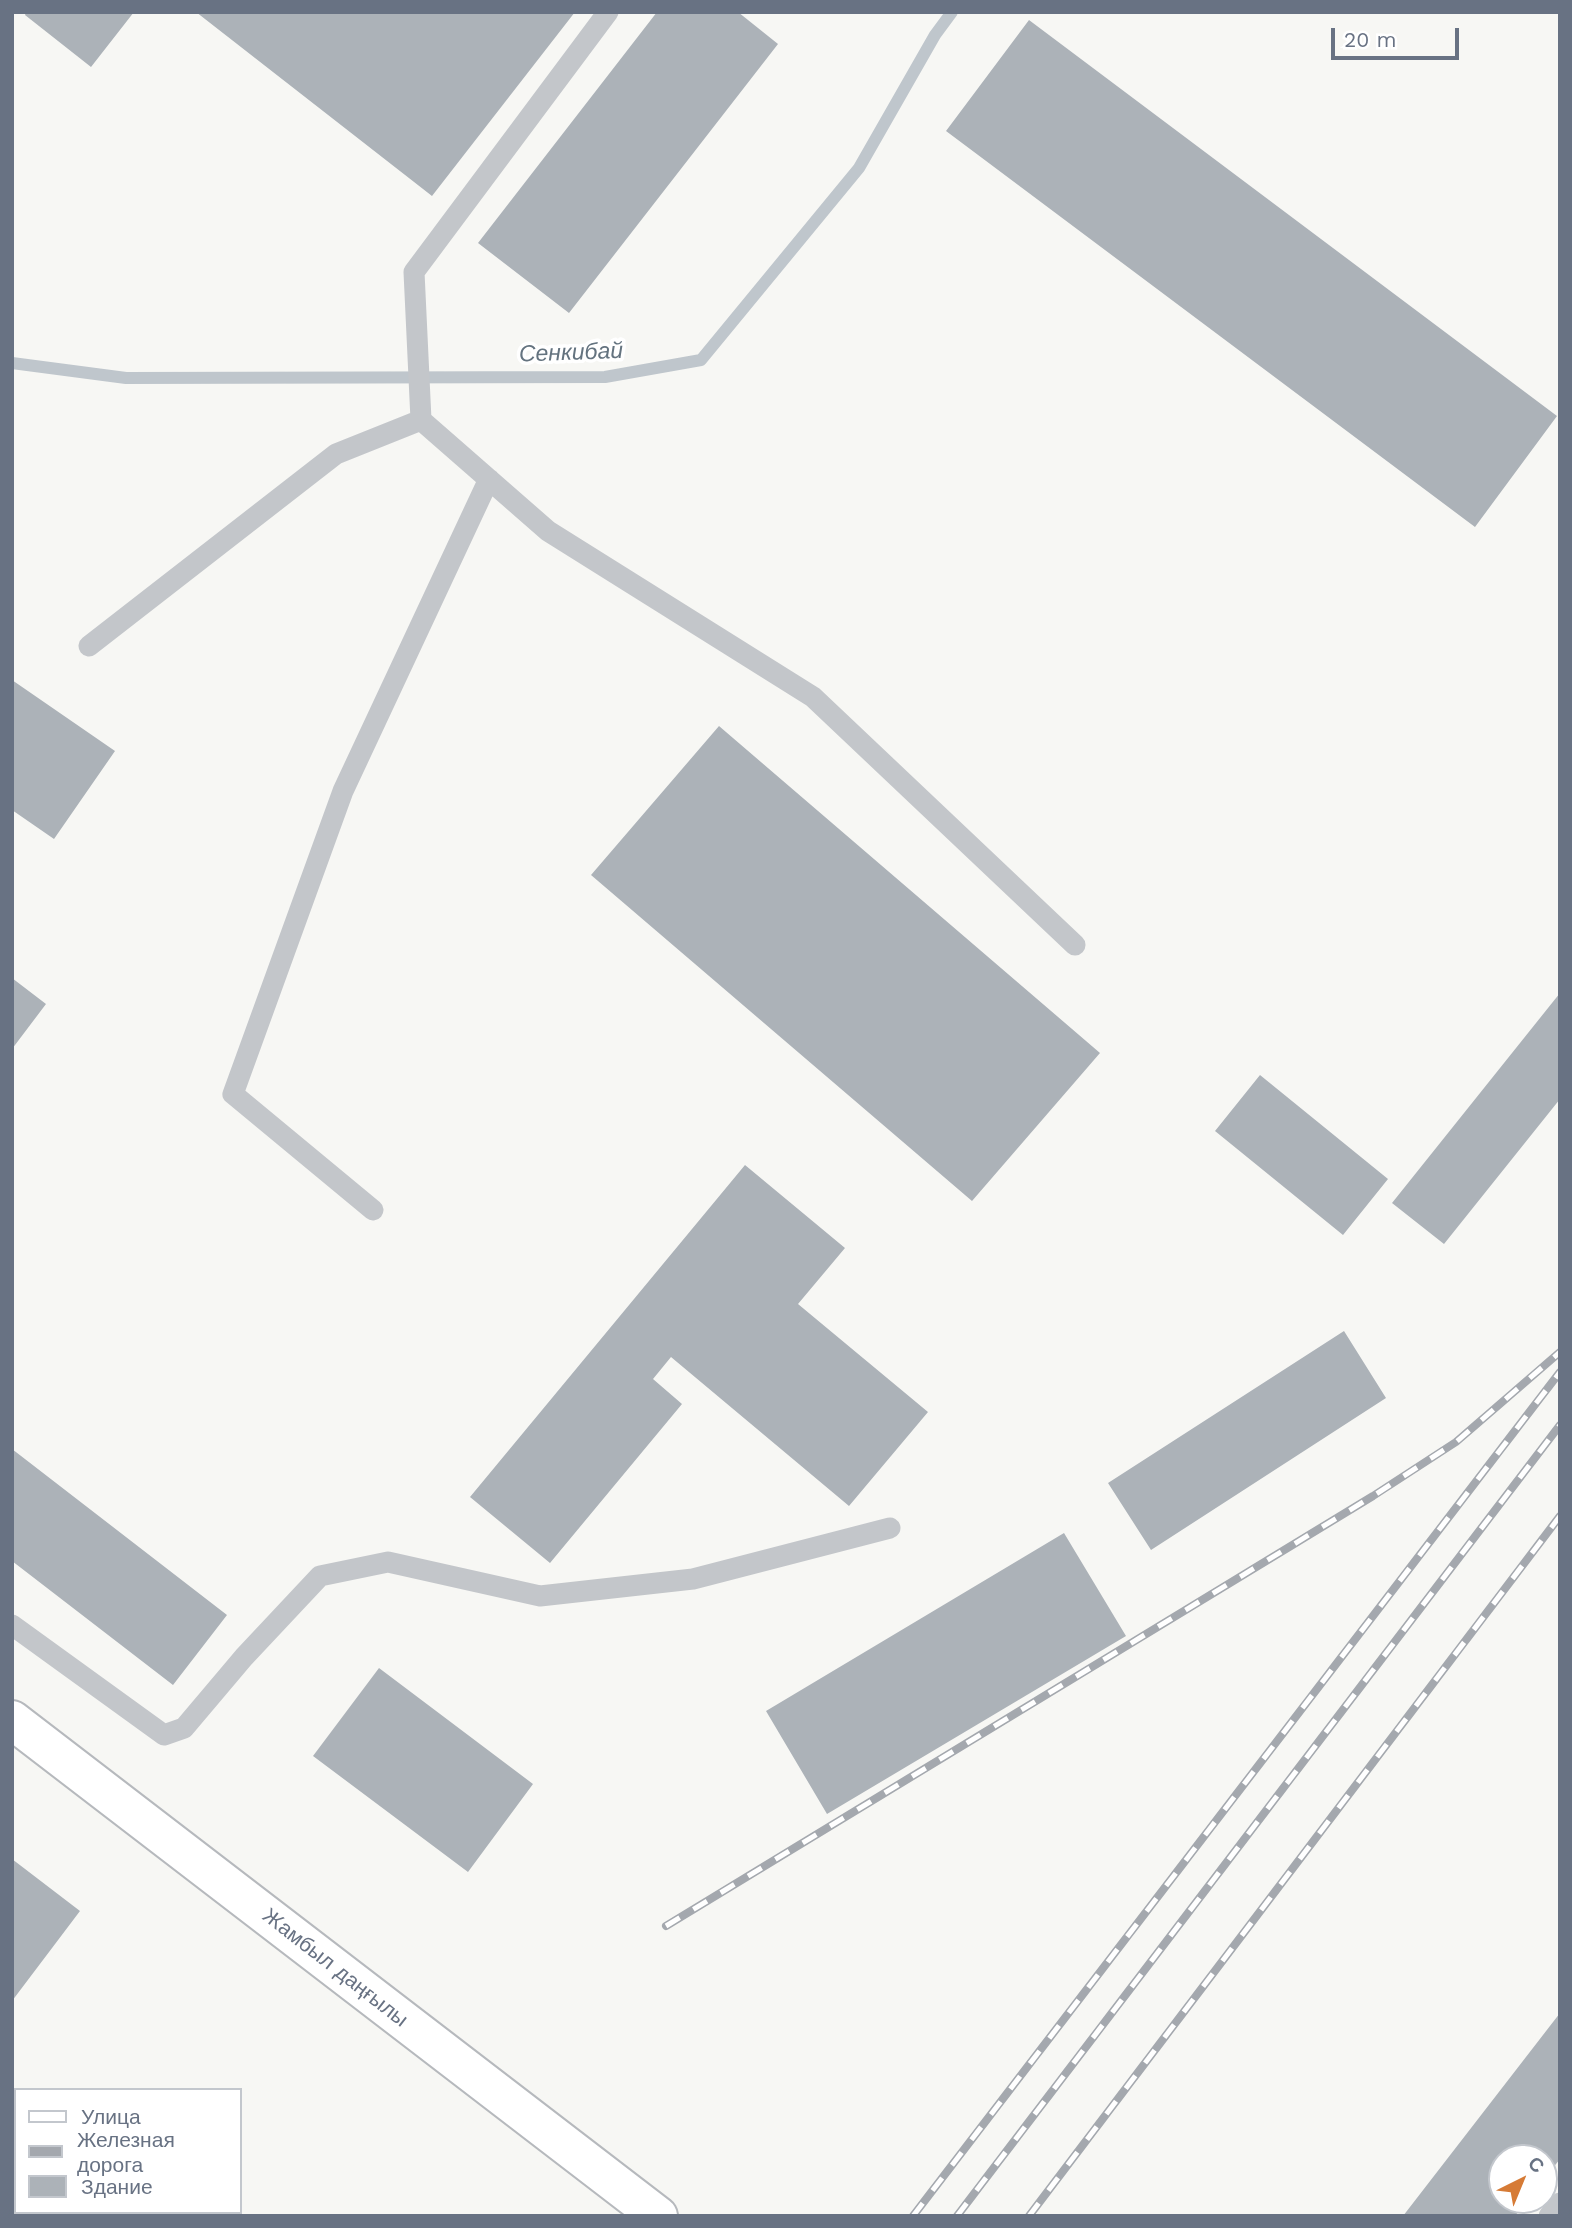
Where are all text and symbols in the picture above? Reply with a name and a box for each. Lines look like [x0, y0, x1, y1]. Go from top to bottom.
scale bar [1334, 14, 1462, 58]
text: 20 m [1344, 27, 1396, 52]
water label: Сенкибай [518, 337, 624, 369]
street label: Жамбыл даңғылы [257, 1903, 413, 2033]
legend [14, 2088, 242, 2214]
text: Улица [81, 2104, 141, 2129]
text: Железная дорога [77, 2127, 175, 2177]
north arrow [1488, 2144, 1558, 2214]
text: С [1523, 2152, 1549, 2178]
text: Здание [81, 2174, 153, 2199]

